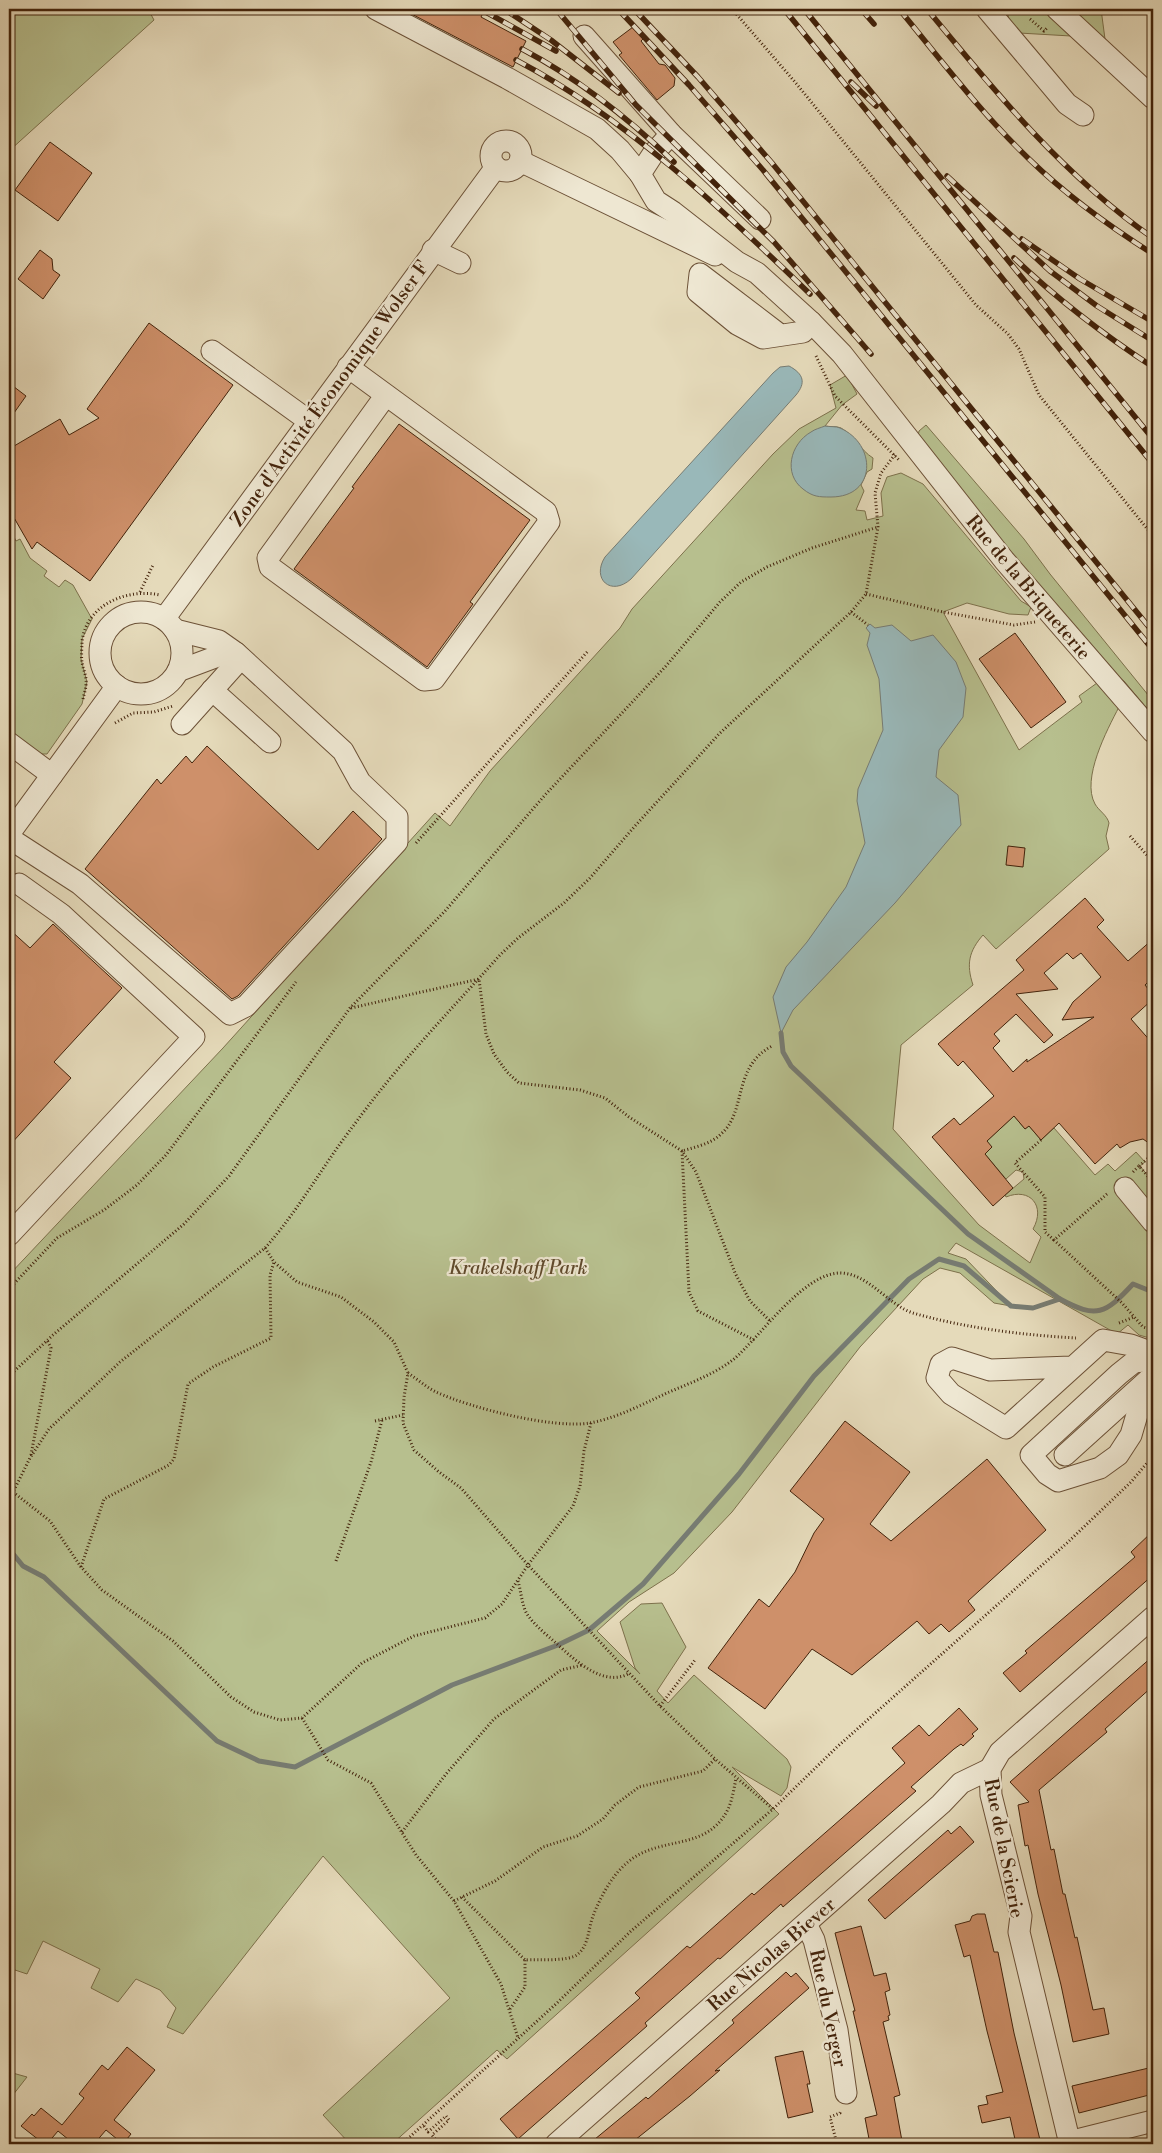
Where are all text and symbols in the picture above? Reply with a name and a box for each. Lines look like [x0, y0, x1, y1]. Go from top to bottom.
street label: Zone d'Activité Économique Wolser F [224, 255, 434, 531]
street label: Rue de la Briqueterie [961, 510, 1096, 665]
park label: Krakelshaff Park [449, 1256, 588, 1280]
street label: Rue de la Scierie [979, 1776, 1029, 1920]
street label: Rue Nicolas Biever [703, 1893, 841, 2017]
street label: Rue du Verger [804, 1947, 852, 2069]

